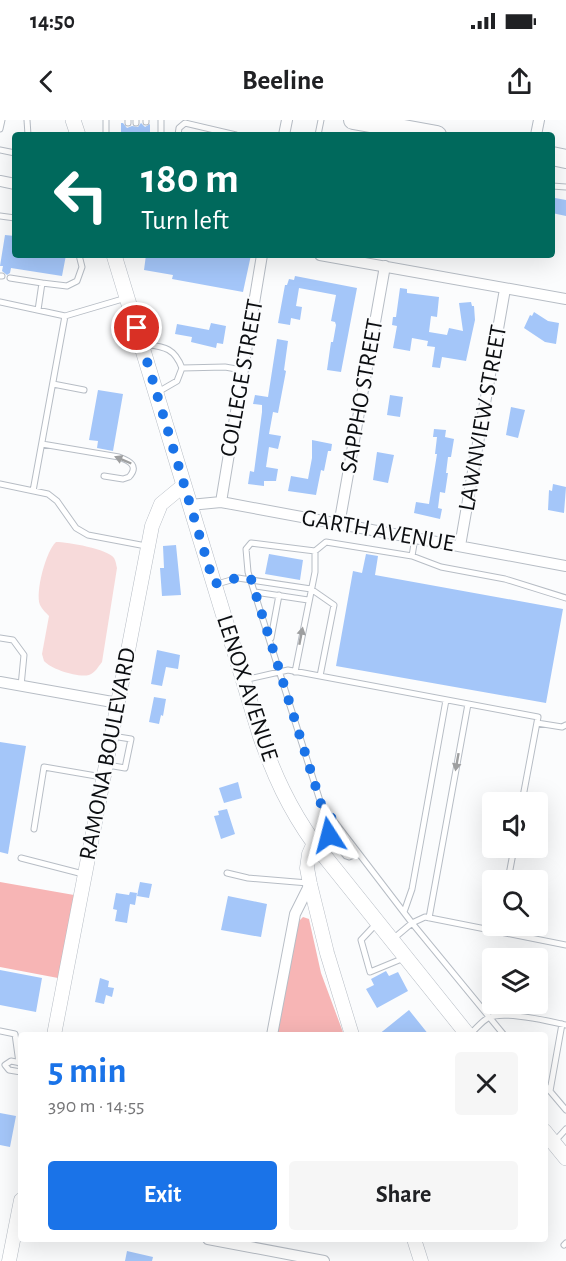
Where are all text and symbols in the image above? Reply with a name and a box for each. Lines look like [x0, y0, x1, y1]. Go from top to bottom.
text: 14:50 [30, 10, 75, 32]
icon: back [30, 65, 63, 98]
icon: share [503, 65, 536, 98]
text: Beeline [242, 67, 324, 94]
icon: left [42, 156, 120, 234]
text: 180 m [141, 158, 239, 200]
text: Turn left [141, 207, 229, 234]
street label: COLLEGE STREET [216, 297, 268, 459]
pin [111, 302, 162, 353]
icon: arrive [120, 311, 153, 344]
street label: SAPPHO STREET [337, 317, 387, 475]
street label: LAWNVIEW STREET [455, 323, 511, 513]
one-way arrow [114, 455, 132, 465]
street label: GARTH AVENUE [300, 506, 456, 556]
street label: LENOX AVENUE [212, 612, 282, 764]
one-way arrow [297, 626, 306, 645]
street label: RAMONA BOULEVARD [76, 646, 140, 862]
one-way arrow [452, 752, 461, 771]
map controls [482, 792, 548, 1014]
button: sound [482, 792, 548, 858]
position arrow [297, 803, 361, 867]
button: search [482, 870, 548, 936]
button: layers [482, 948, 548, 1014]
button: close [455, 1052, 518, 1115]
text: 5 min [48, 1053, 126, 1089]
text: 390 m · 14:55 [48, 1096, 144, 1116]
button: Exit [48, 1161, 277, 1230]
button: Share [289, 1161, 518, 1230]

